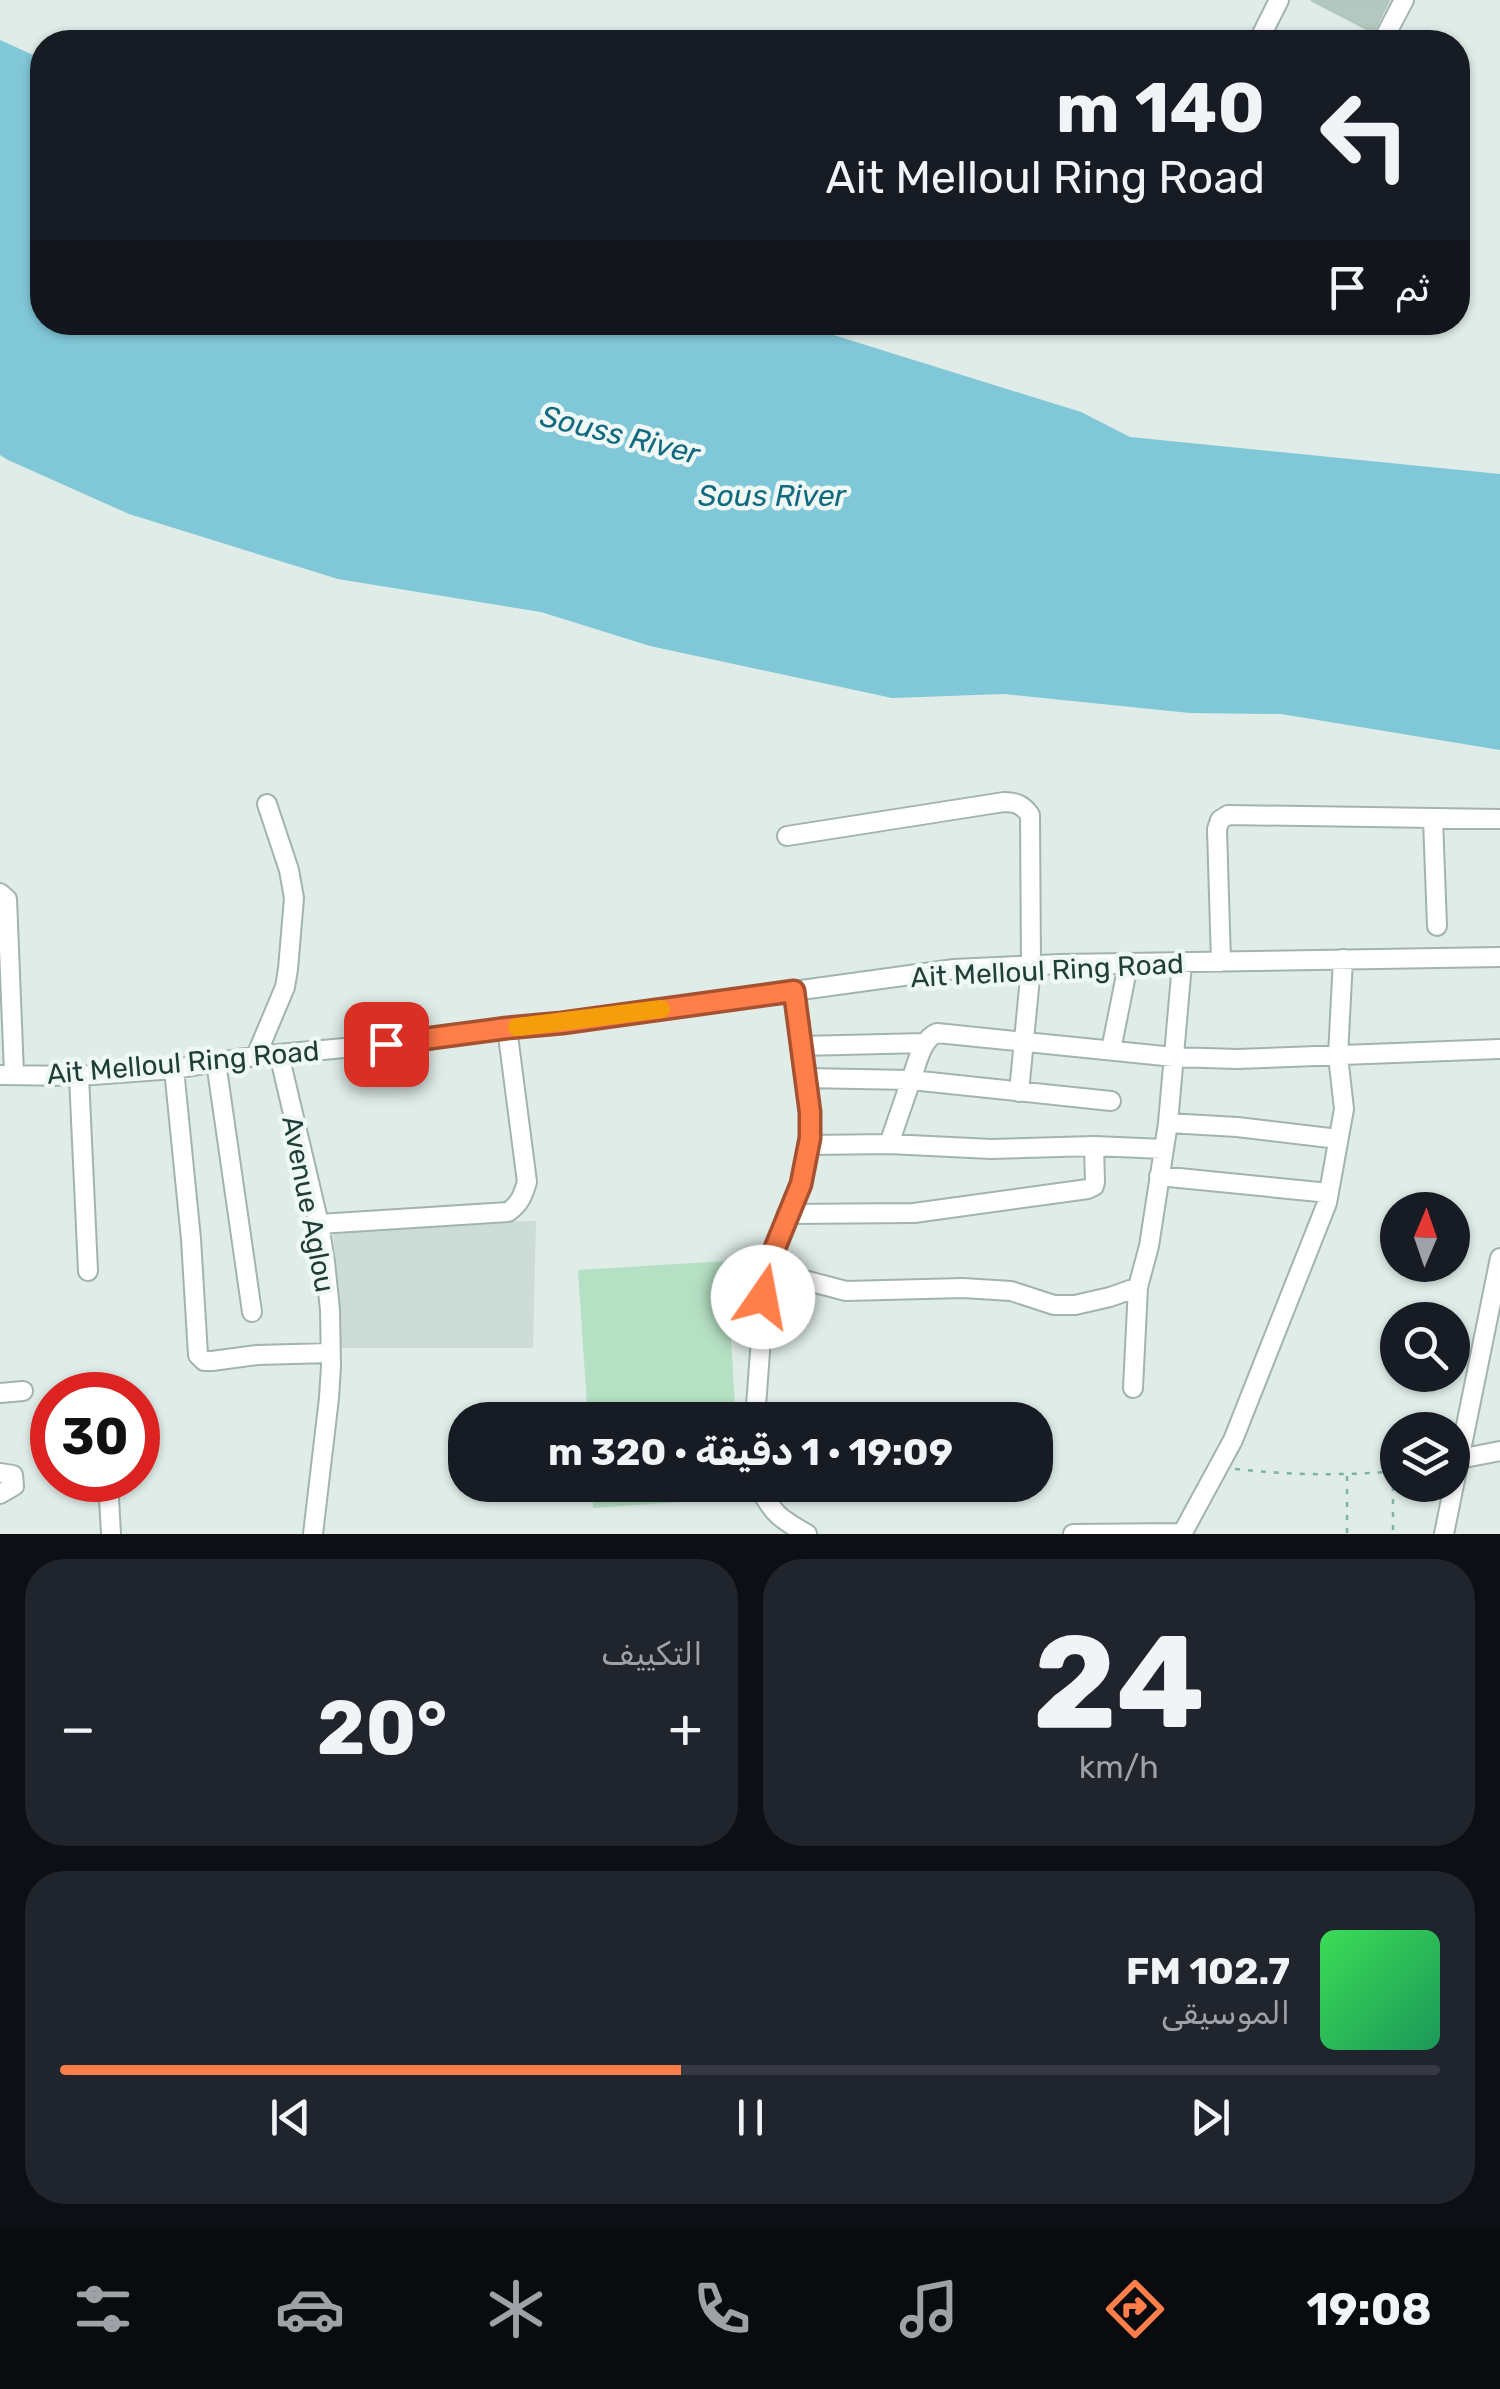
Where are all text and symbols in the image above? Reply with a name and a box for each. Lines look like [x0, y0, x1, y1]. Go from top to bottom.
text: 140 m [1056, 67, 1265, 150]
icon: left [1300, 70, 1430, 200]
text: Ait Melloul Ring Road [825, 151, 1265, 204]
icon: arrive [1320, 260, 1375, 315]
text: ثم [1395, 265, 1430, 311]
water label: Souss River [537, 398, 705, 473]
water label: Sous River [698, 478, 847, 514]
street label: Ait Melloul Ring Road [910, 947, 1184, 994]
pin [344, 1002, 429, 1087]
icon: arrive [359, 1017, 414, 1072]
street label: Ait Melloul Ring Road [45, 1034, 321, 1091]
street label: Avenue Aglou [275, 1113, 342, 1295]
north arrow [1380, 1192, 1470, 1282]
map controls [1380, 1192, 1470, 1502]
position arrow [711, 1245, 815, 1349]
button: search [1380, 1302, 1470, 1392]
speed limit sign: 30 [30, 1372, 160, 1502]
button: layers [1380, 1412, 1470, 1502]
text: 19:09 · 1 دقيقة · 320 m [548, 1429, 953, 1475]
text: 24 [1032, 1605, 1205, 1760]
text: التكييف [601, 1635, 703, 1673]
text: 20° [317, 1684, 447, 1773]
text: − [60, 1696, 96, 1761]
text: + [668, 1696, 703, 1761]
text: km/h [1079, 1748, 1159, 1786]
text: 102.7 FM [1126, 1948, 1290, 1994]
text: الموسيقى [1161, 1994, 1290, 2032]
icon: previous [263, 2090, 318, 2145]
icon: pause [723, 2090, 778, 2145]
icon: next [1183, 2090, 1238, 2145]
icon: filters [68, 2274, 138, 2344]
icon: car [275, 2274, 345, 2344]
icon: climate [481, 2274, 551, 2344]
icon: phone [687, 2274, 757, 2344]
icon: music [894, 2274, 964, 2344]
icon: directions [1100, 2274, 1170, 2344]
text: 19:08 [1306, 2283, 1432, 2336]

